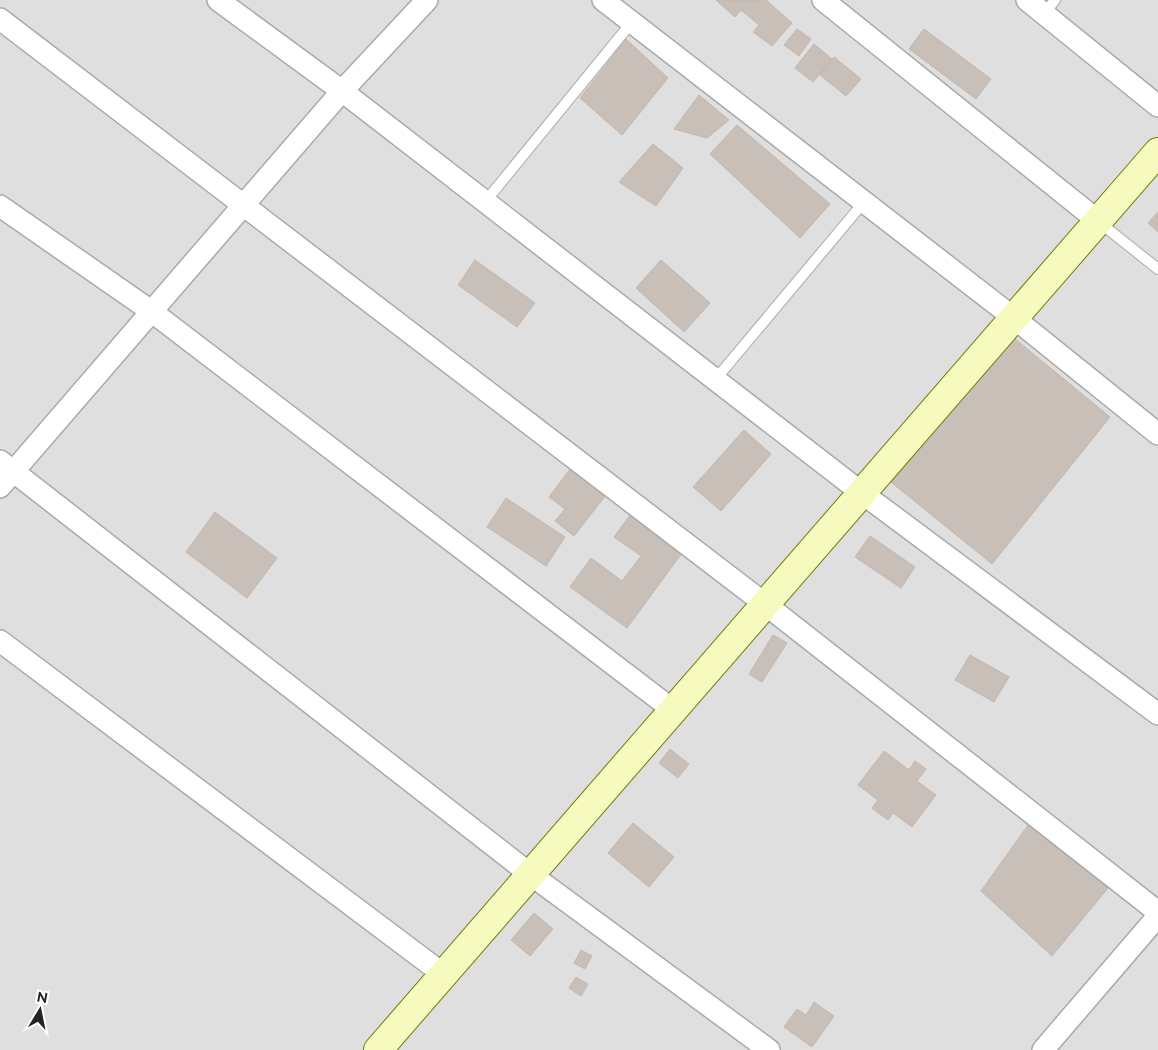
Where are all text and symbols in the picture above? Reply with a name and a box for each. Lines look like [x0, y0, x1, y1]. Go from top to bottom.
north arrow [15, 985, 65, 1035]
text: N [36, 988, 49, 1006]

